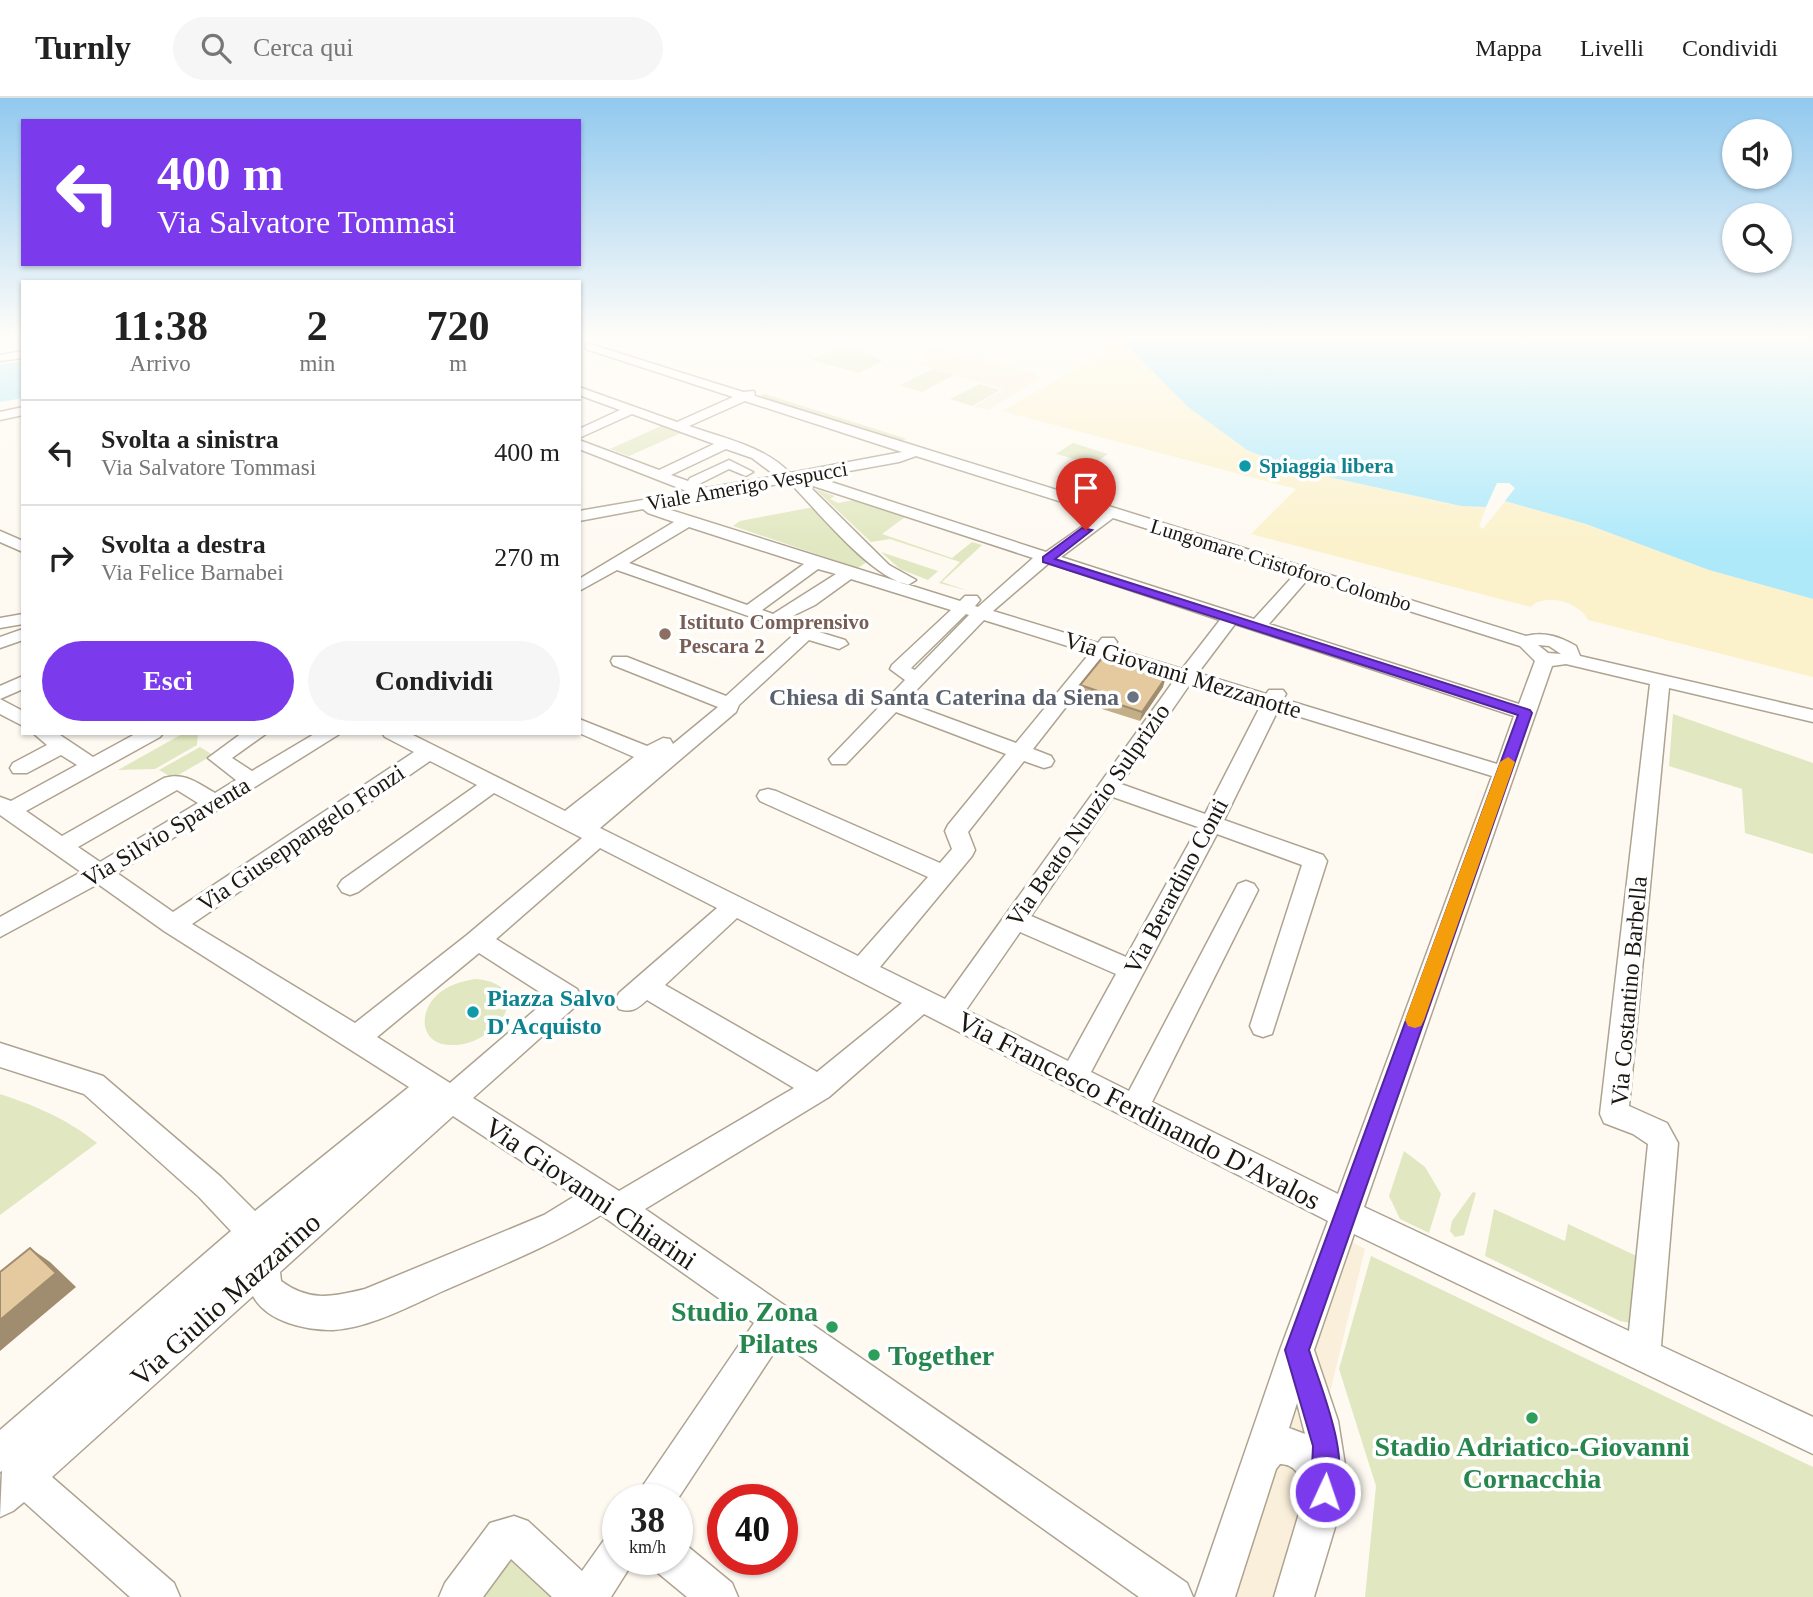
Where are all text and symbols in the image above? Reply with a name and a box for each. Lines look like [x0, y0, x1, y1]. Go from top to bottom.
search box [173, 17, 663, 80]
icon: search [197, 29, 235, 67]
text: Turnly [35, 30, 131, 66]
text: Cerca qui [253, 33, 353, 62]
text: Mappa [1475, 35, 1542, 61]
text: Livelli [1580, 35, 1644, 61]
text: Condividi [1682, 35, 1778, 61]
map controls [1722, 119, 1792, 273]
button: sound [1722, 119, 1792, 189]
text: 400 m [157, 146, 284, 201]
icon: left [42, 147, 133, 238]
button: search [1722, 203, 1792, 273]
text: Via Salvatore Tommasi [157, 204, 456, 240]
text: 11:38 [112, 303, 208, 349]
text: 2 [307, 303, 328, 349]
text: 720 [427, 303, 490, 349]
text: Arrivo [130, 351, 191, 376]
text: min [299, 351, 335, 376]
text: m [449, 351, 467, 376]
text: Svolta a sinistra [101, 425, 279, 454]
icon: left [42, 434, 80, 472]
text: 400 m [494, 438, 560, 467]
place label: Spiaggia libera [1259, 454, 1394, 478]
text: Via Salvatore Tommasi [101, 455, 316, 480]
street label: Viale Amerigo Vespucci [645, 456, 850, 515]
pin [1056, 458, 1116, 530]
marker: Spiaggia libera [1237, 458, 1253, 474]
icon: arrive [1067, 469, 1105, 507]
street label: Lungomare Cristoforo Colombo [1148, 514, 1414, 616]
text: Svolta a destra [101, 530, 266, 559]
icon: right [42, 539, 80, 577]
text: 270 m [494, 543, 560, 572]
text: Via Felice Barnabei [101, 560, 284, 585]
place label: Istituto Comprensivo Pescara 2 [679, 610, 869, 658]
marker: Istituto Comprensivo Pescara 2 [657, 626, 673, 642]
street label: Via Giovanni Mezzanotte [1061, 627, 1305, 723]
button: Esci [42, 641, 294, 721]
button: Condividi [308, 641, 560, 721]
place label: Chiesa di Santa Caterina da Siena [769, 684, 1119, 710]
marker: Chiesa di Santa Caterina da Siena [1125, 689, 1141, 705]
street label: Via Beato Nunzio Sulprizio [1001, 699, 1175, 931]
street label: Via Giuseppangelo Fonzi [193, 759, 410, 917]
street label: Via Silvio Spaventa [78, 772, 255, 892]
street label: Via Berardino Conti [1119, 794, 1233, 978]
street label: Via Costantino Barbella [1606, 875, 1652, 1107]
place label: Piazza Salvo D'Acquisto [487, 985, 616, 1039]
marker: Piazza Salvo D'Acquisto [465, 1004, 481, 1020]
street label: Via Francesco Ferdinando D'Avalos [952, 1005, 1325, 1216]
street label: Via Giovanni Chiarini [479, 1111, 703, 1276]
street label: Via Giulio Mazzarino [124, 1206, 326, 1393]
place label: Studio Zona Pilates [671, 1296, 818, 1359]
marker: Studio Zona Pilates [824, 1319, 840, 1335]
place label: Together [888, 1340, 994, 1371]
marker: Together [866, 1347, 882, 1363]
marker: Stadio Adriatico-Giovanni Cornacchia [1524, 1410, 1540, 1426]
place label: Stadio Adriatico-Giovanni Cornacchia [1374, 1431, 1690, 1494]
position arrow [1288, 1455, 1362, 1529]
speed limit sign: 40 [707, 1484, 798, 1575]
text: 38 [630, 1501, 665, 1540]
text: km/h [629, 1537, 666, 1557]

